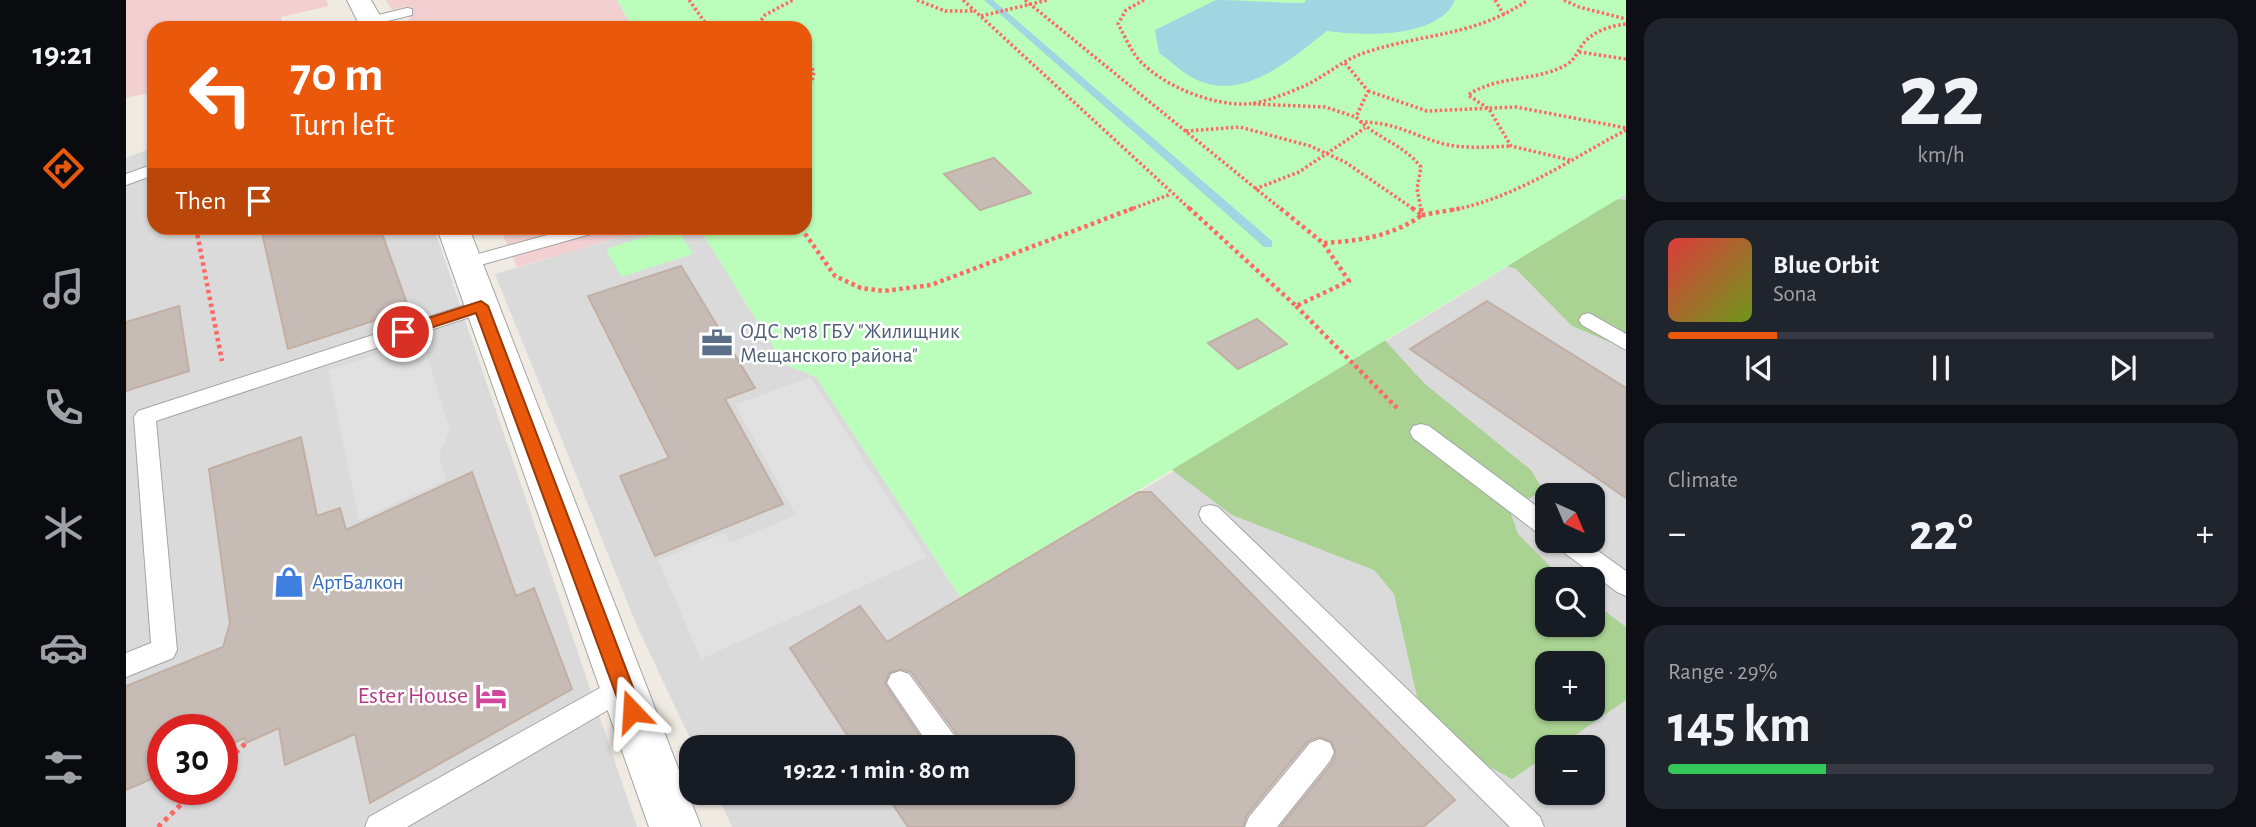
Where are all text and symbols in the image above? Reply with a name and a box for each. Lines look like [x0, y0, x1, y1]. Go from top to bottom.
text: 19:21 [33, 38, 93, 70]
icon: left [175, 49, 266, 140]
text: 70 m [290, 51, 384, 100]
text: 22 [1898, 51, 1984, 142]
text: Turn left [290, 109, 394, 141]
icon: directions [39, 144, 88, 193]
text: km/h [1917, 144, 1965, 167]
icon: arrive [240, 182, 278, 220]
text: Then [175, 188, 226, 214]
text: Blue Orbit [1773, 252, 1879, 278]
icon: music [39, 264, 88, 313]
text: Sona [1773, 283, 1817, 306]
pin [373, 302, 433, 362]
icon: arrive [384, 313, 422, 351]
place label: ОДС №18 ГБУ "Жилищник Мещанского района" [740, 321, 960, 366]
office icon: ОДС №18 ГБУ "Жилищник Мещанского района" [700, 326, 734, 360]
icon: previous [1740, 349, 1778, 387]
icon: pause [1922, 349, 1960, 387]
icon: next [2104, 349, 2142, 387]
icon: phone [39, 383, 88, 432]
text: Climate [1668, 469, 1738, 492]
north arrow [1535, 483, 1605, 553]
map controls [1535, 483, 1605, 805]
icon: climate [39, 503, 88, 552]
text: 22° [1909, 507, 1973, 559]
text: − [1668, 515, 1686, 553]
text: + [2196, 515, 2214, 553]
shop icon: АртБалкон [272, 565, 306, 599]
button: search [1535, 567, 1605, 637]
place label: АртБалкон [312, 572, 404, 593]
icon: car [39, 623, 88, 672]
button: + [1535, 651, 1605, 721]
text: Range · 29% [1668, 661, 1777, 684]
position arrow [595, 674, 669, 748]
hotel icon: Ester House [474, 679, 508, 713]
place label: Ester House [358, 684, 468, 708]
text: 145 km [1668, 699, 1811, 751]
speed limit sign: 30 [147, 714, 238, 805]
button: − [1535, 735, 1605, 805]
icon: filters [39, 743, 88, 792]
text: 19:22 · 1 min · 80 m [784, 757, 970, 783]

